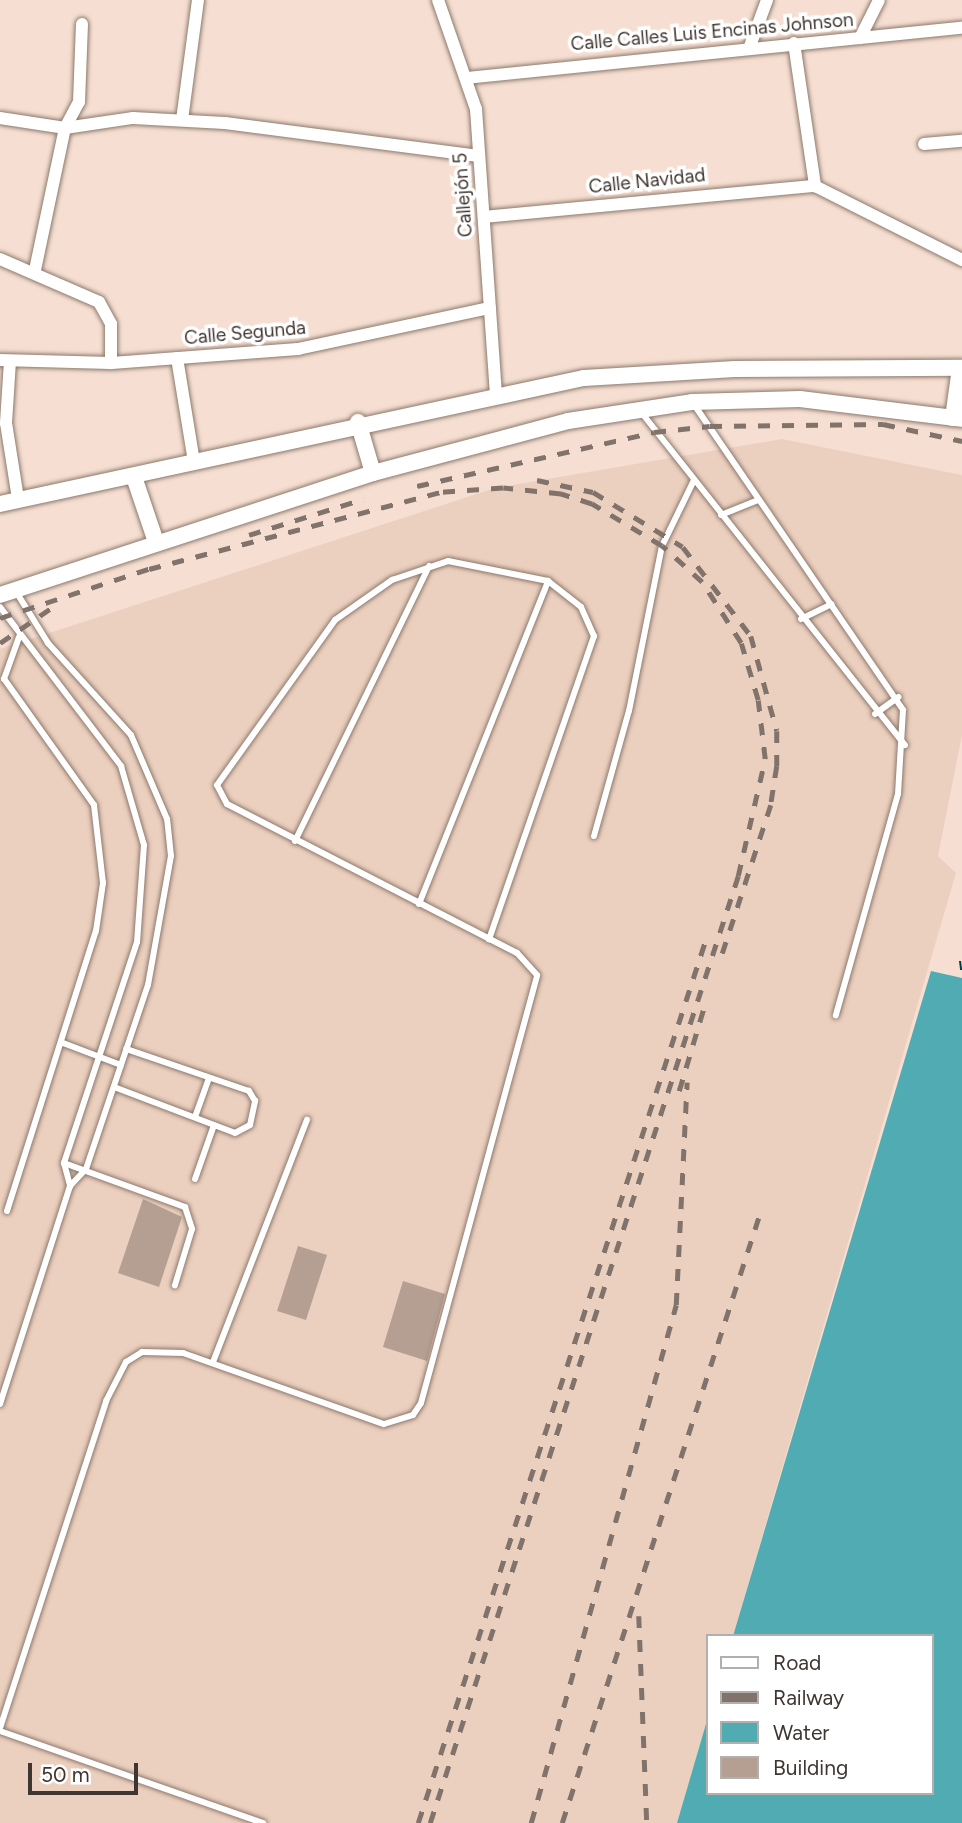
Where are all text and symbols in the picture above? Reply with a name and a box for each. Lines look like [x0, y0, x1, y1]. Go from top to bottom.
street label: Calle Calles Luis Encinas Johnson [570, 8, 854, 56]
street label: Callejón 5 [449, 152, 477, 238]
street label: Calle Navidad [587, 164, 707, 198]
street label: Calle Segunda [183, 316, 307, 350]
legend [706, 1634, 934, 1795]
text: Road [773, 1650, 821, 1675]
text: Railway [773, 1685, 844, 1710]
text: Water [773, 1720, 829, 1745]
scale bar [32, 1750, 142, 1794]
text: Building [773, 1755, 848, 1780]
text: 50 m [41, 1762, 90, 1787]

